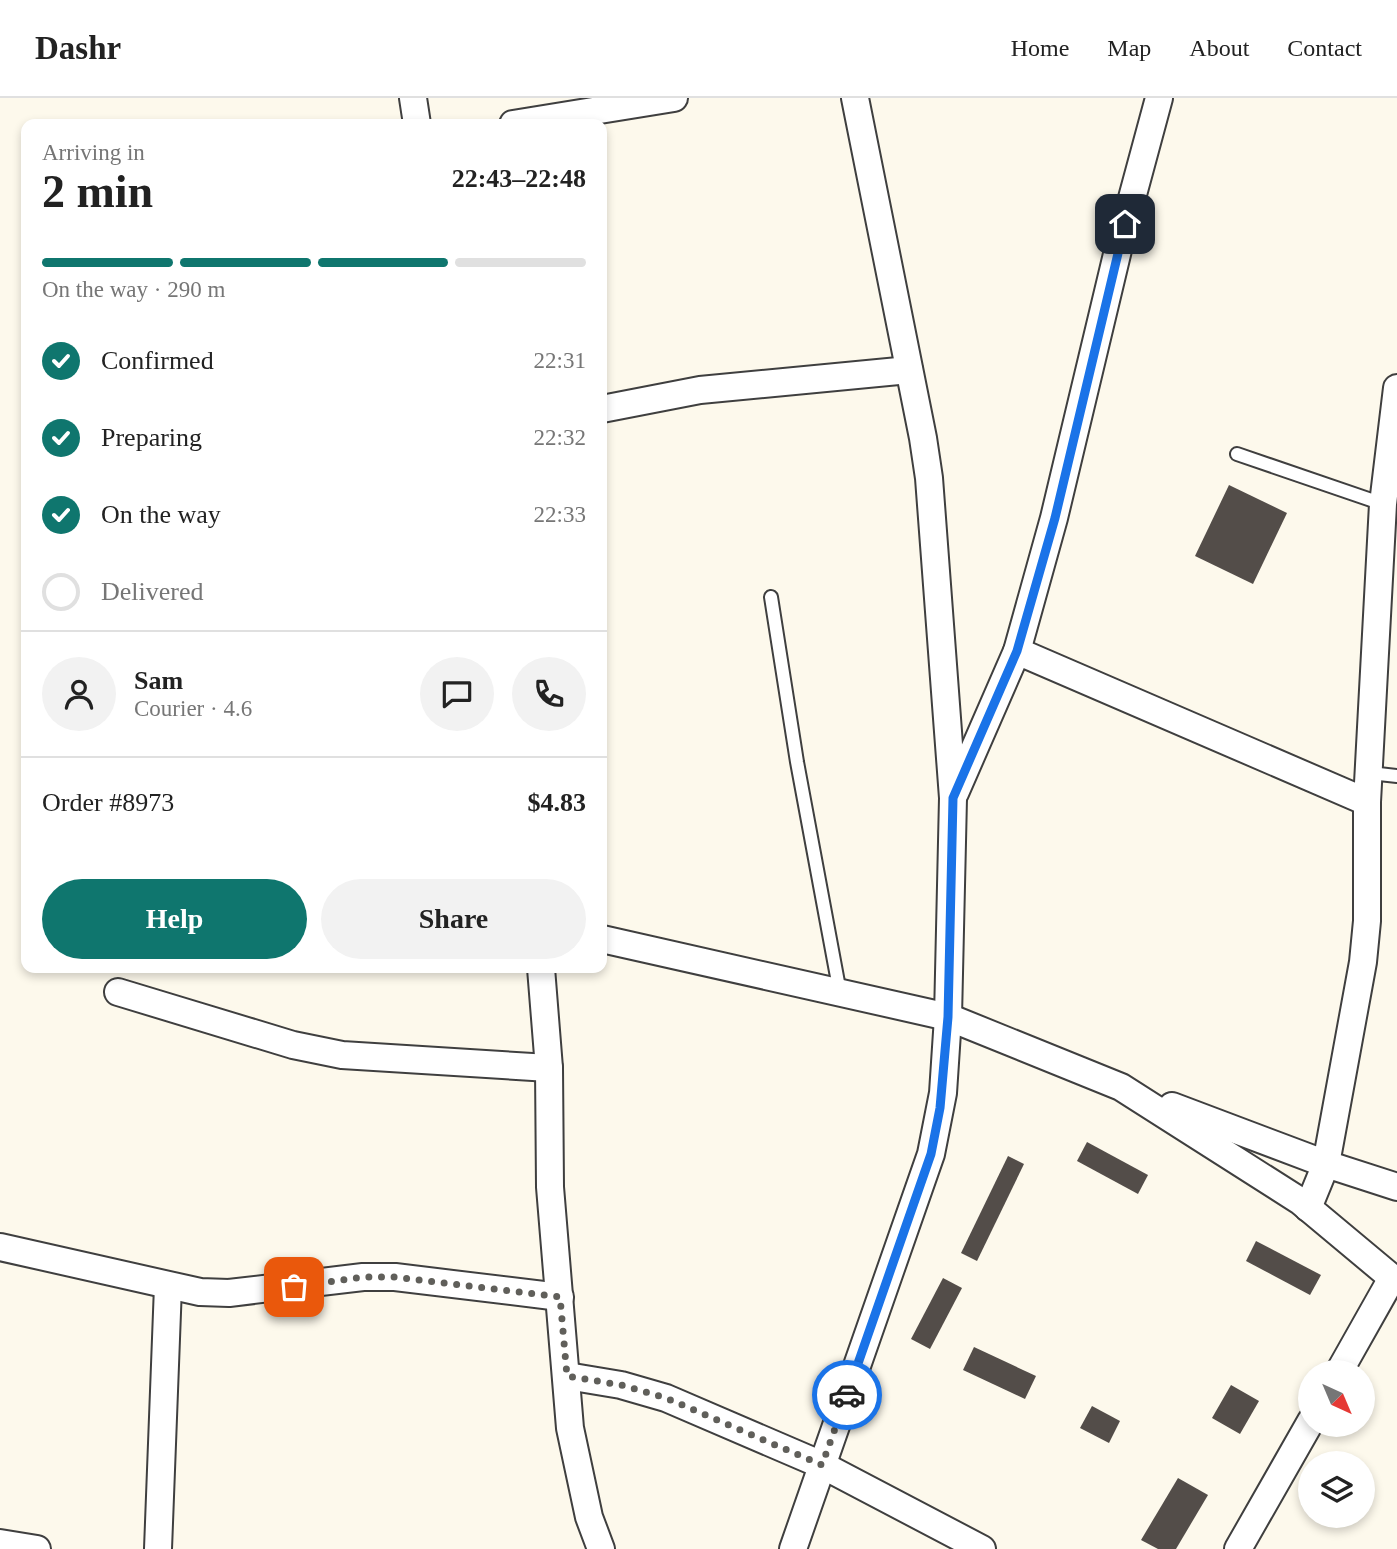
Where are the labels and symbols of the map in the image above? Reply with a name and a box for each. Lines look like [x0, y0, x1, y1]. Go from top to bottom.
pin [1095, 194, 1155, 254]
pin [264, 1257, 324, 1317]
courier [812, 1360, 882, 1430]
north arrow [1298, 1360, 1376, 1437]

